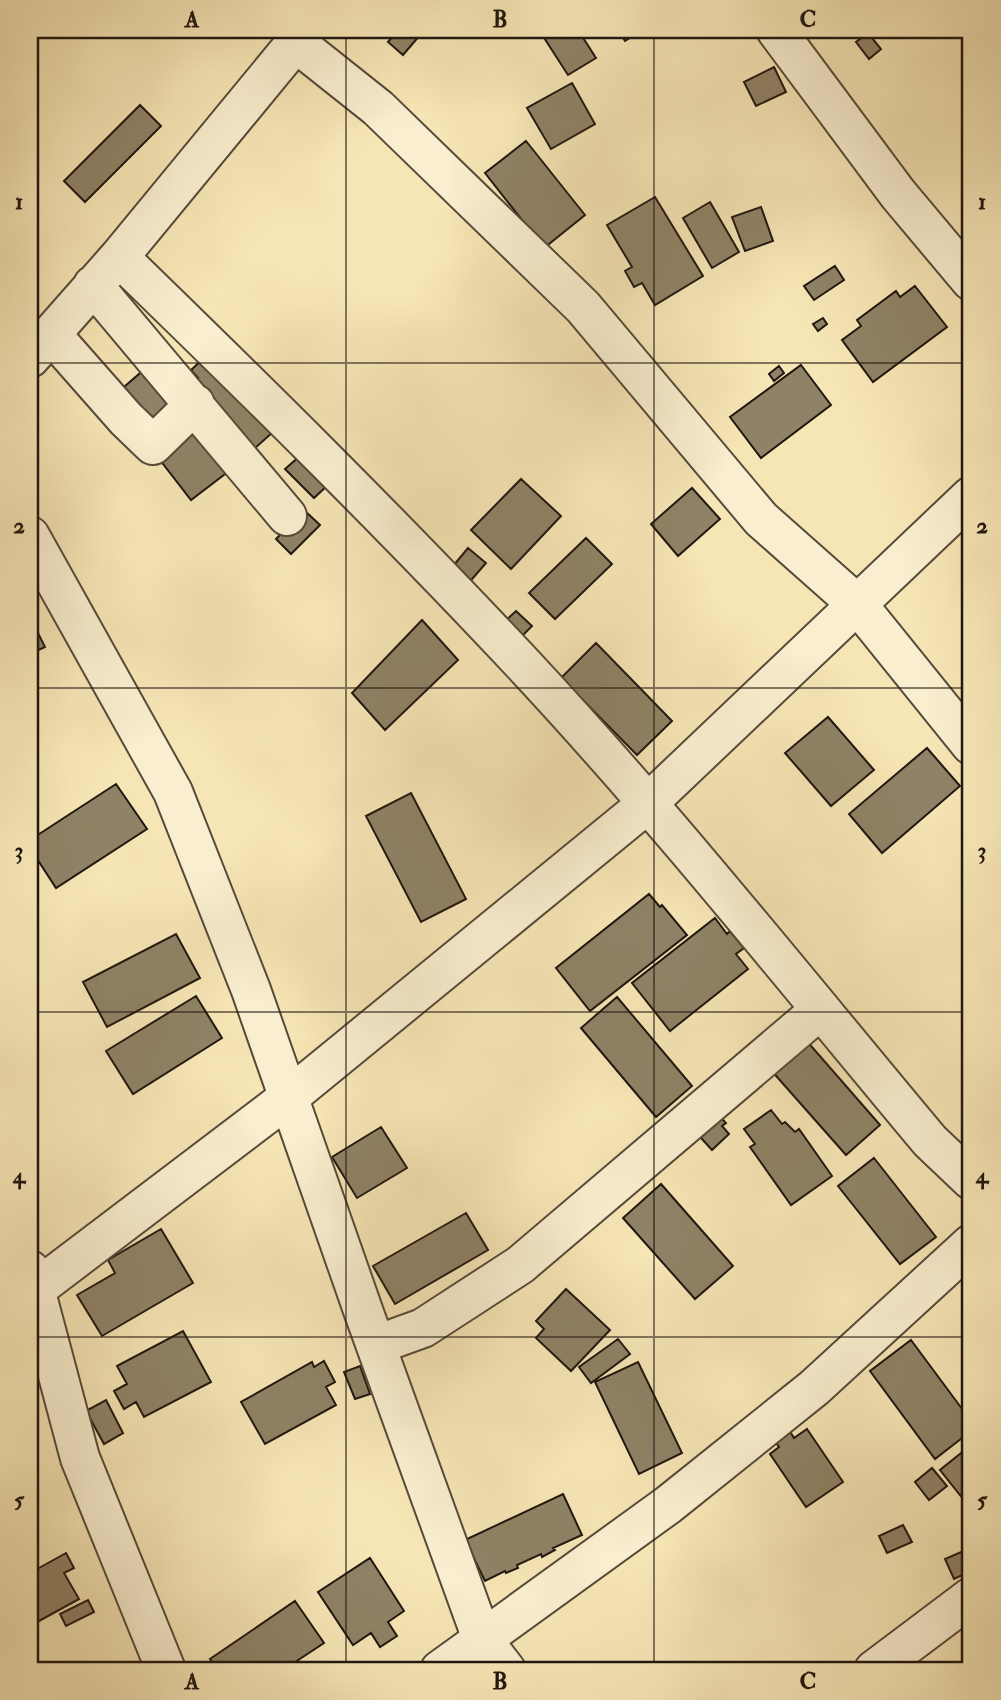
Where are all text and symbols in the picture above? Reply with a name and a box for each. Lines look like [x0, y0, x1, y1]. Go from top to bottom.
text: A [184, 5, 200, 34]
text: B [492, 5, 508, 34]
text: C [800, 5, 816, 34]
text: 1 [15, 187, 23, 216]
text: 1 [978, 187, 986, 216]
text: 2 [13, 511, 25, 540]
text: 2 [976, 511, 988, 540]
text: 3 [15, 836, 23, 865]
text: 3 [978, 836, 986, 865]
text: 4 [12, 1161, 27, 1190]
text: 4 [975, 1161, 990, 1190]
text: 5 [14, 1485, 25, 1514]
text: 5 [977, 1485, 988, 1514]
text: A [184, 1667, 200, 1696]
text: B [492, 1667, 508, 1696]
text: C [800, 1667, 816, 1696]

